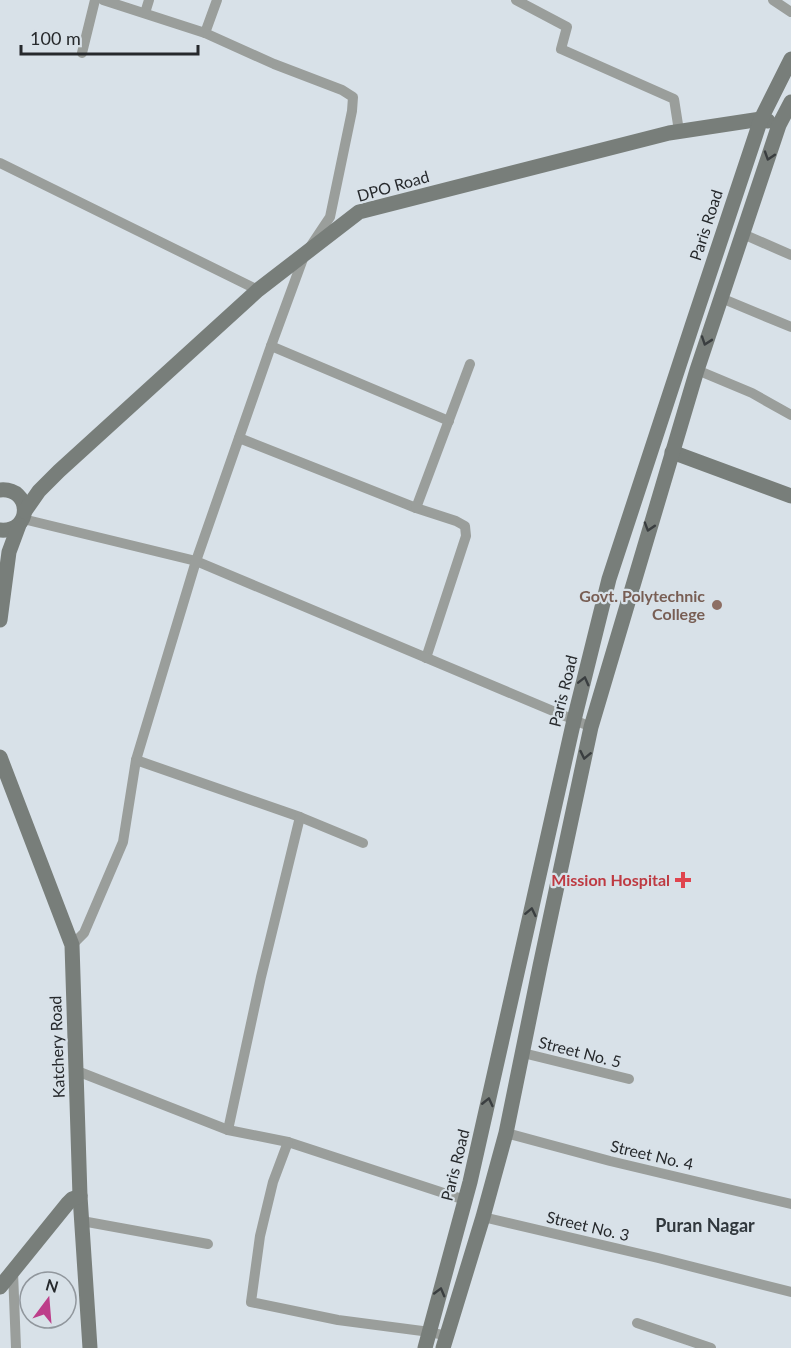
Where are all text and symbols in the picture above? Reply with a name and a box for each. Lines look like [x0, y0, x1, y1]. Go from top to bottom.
scale bar [21, 18, 198, 56]
text: 100 m [30, 27, 81, 49]
one-way arrow [763, 150, 776, 161]
street label: DPO Road [355, 166, 431, 205]
street label: Paris Road [685, 187, 726, 263]
one-way arrow [701, 335, 714, 346]
one-way arrow [644, 521, 656, 532]
place label: Govt. Polytechnic College [579, 586, 705, 623]
marker: Govt. Polytechnic College [710, 598, 724, 612]
street label: Paris Road [544, 653, 581, 729]
one-way arrow [576, 676, 589, 686]
one-way arrow [580, 750, 593, 760]
place label: Mission Hospital [551, 870, 670, 889]
marker: Mission Hospital [674, 871, 692, 889]
one-way arrow [524, 907, 537, 917]
street label: Katchery Road [45, 996, 68, 1099]
street label: Street No. 5 [537, 1032, 623, 1071]
one-way arrow [481, 1098, 494, 1108]
street label: Paris Road [436, 1127, 473, 1203]
street label: Street No. 4 [609, 1136, 695, 1173]
street label: Street No. 3 [545, 1207, 631, 1244]
district label: Puran Nagar [655, 1214, 755, 1236]
north arrow [18, 1270, 78, 1330]
text: N [44, 1274, 61, 1296]
one-way arrow [433, 1287, 446, 1297]

